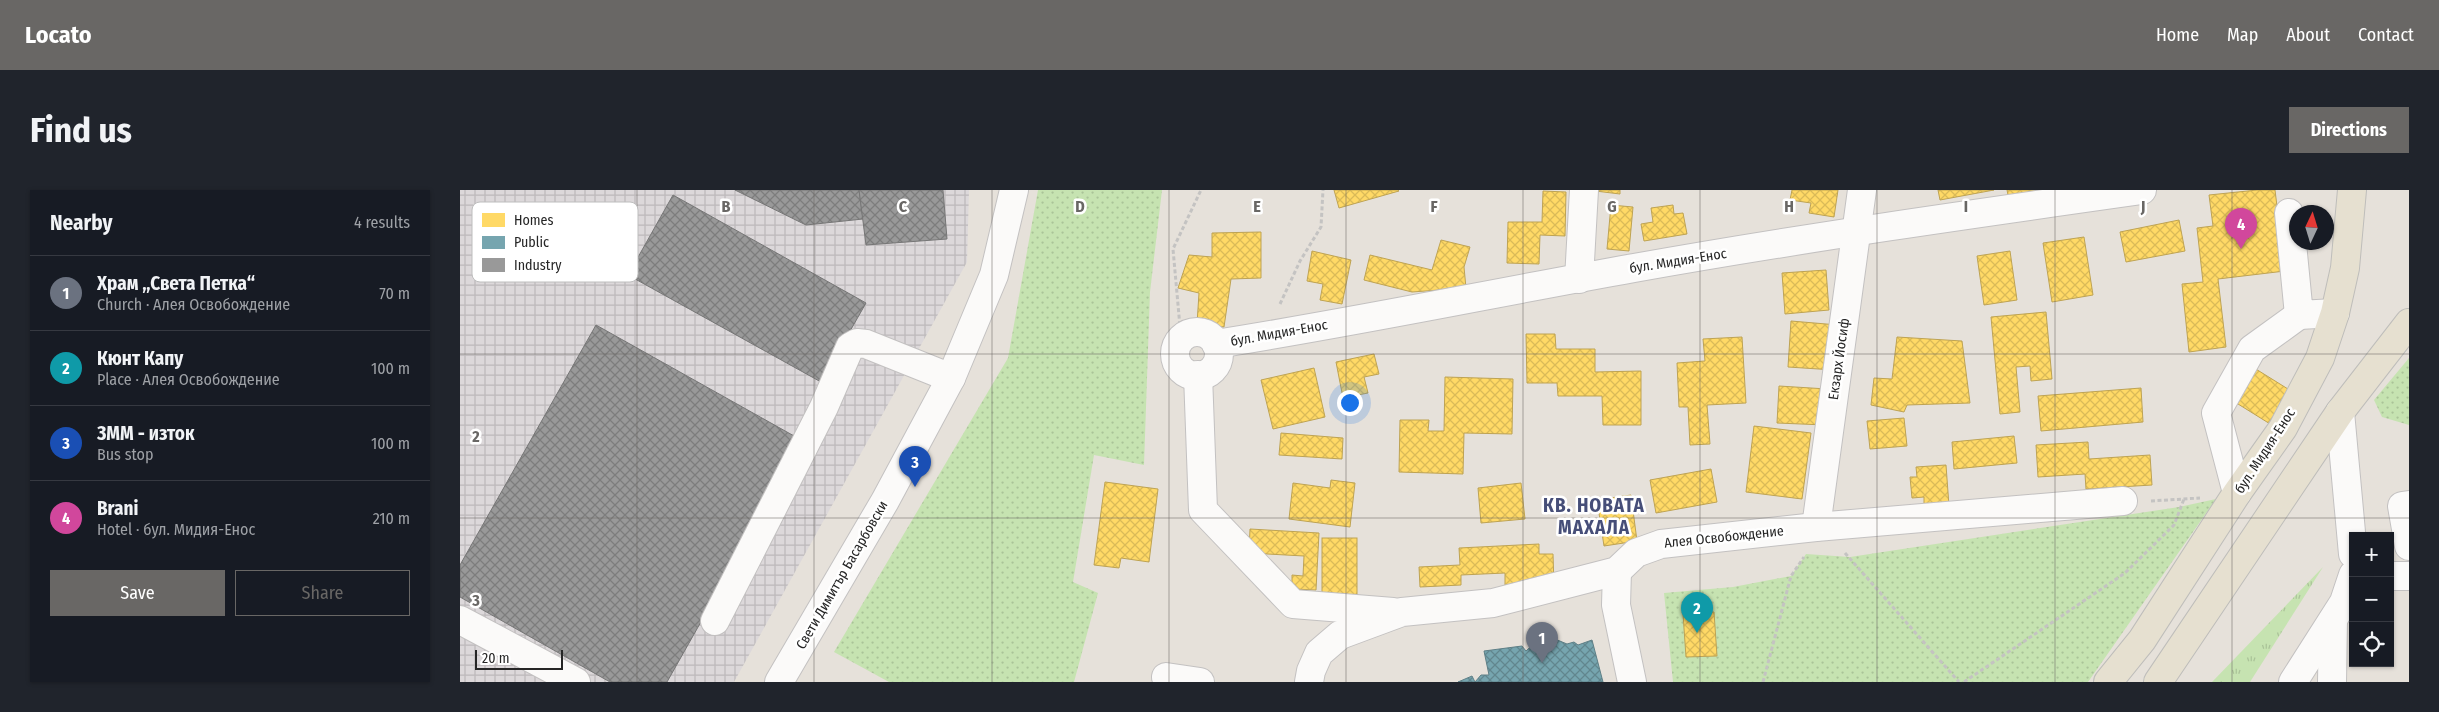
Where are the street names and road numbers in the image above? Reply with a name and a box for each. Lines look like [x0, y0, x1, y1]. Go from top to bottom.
street label: бул. Мидия-Енос [1628, 245, 1728, 277]
street label: бул. Мидия-Енос [1229, 316, 1329, 350]
street label: Екзарх Йосиф [1825, 317, 1853, 401]
street label: бул. Мидия-Енос [2231, 405, 2299, 497]
street label: Свети Димитър Басарбовски [793, 498, 891, 652]
street label: Алея Освобождение [1663, 522, 1785, 552]

